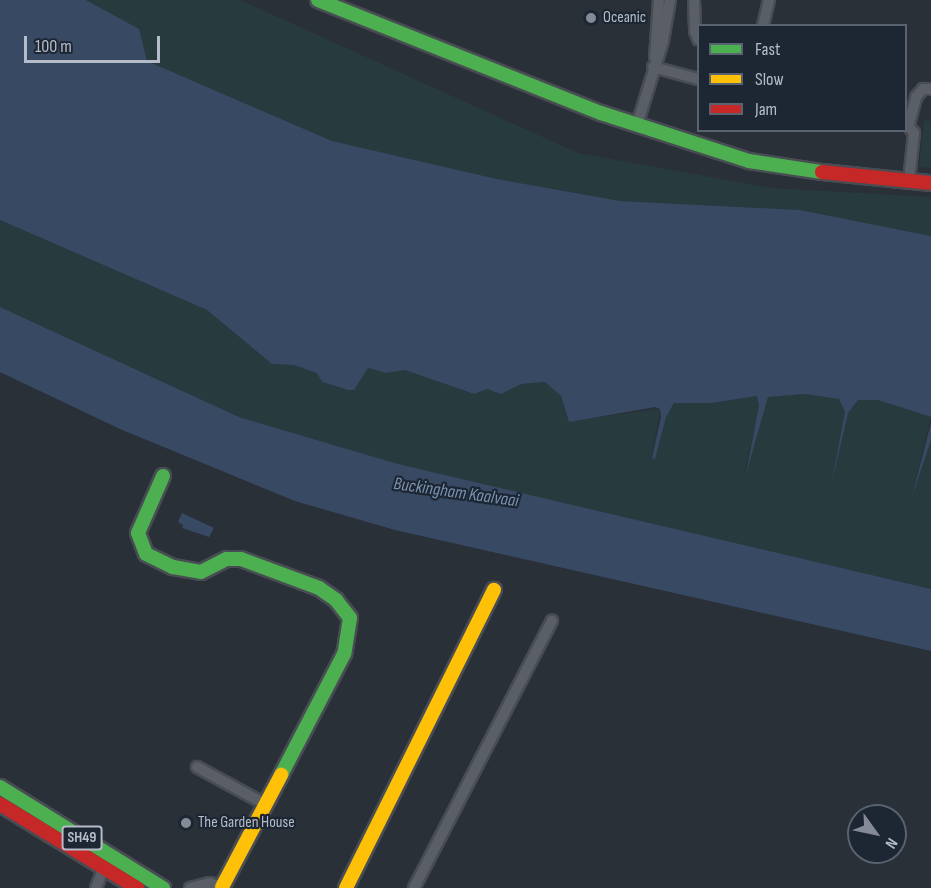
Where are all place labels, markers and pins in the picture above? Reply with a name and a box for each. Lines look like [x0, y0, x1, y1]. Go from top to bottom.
place label: Oceanic [603, 8, 646, 28]
marker: Oceanic [584, 11, 598, 25]
place label: The Garden House [198, 813, 295, 833]
marker: The Garden House [179, 816, 193, 830]

